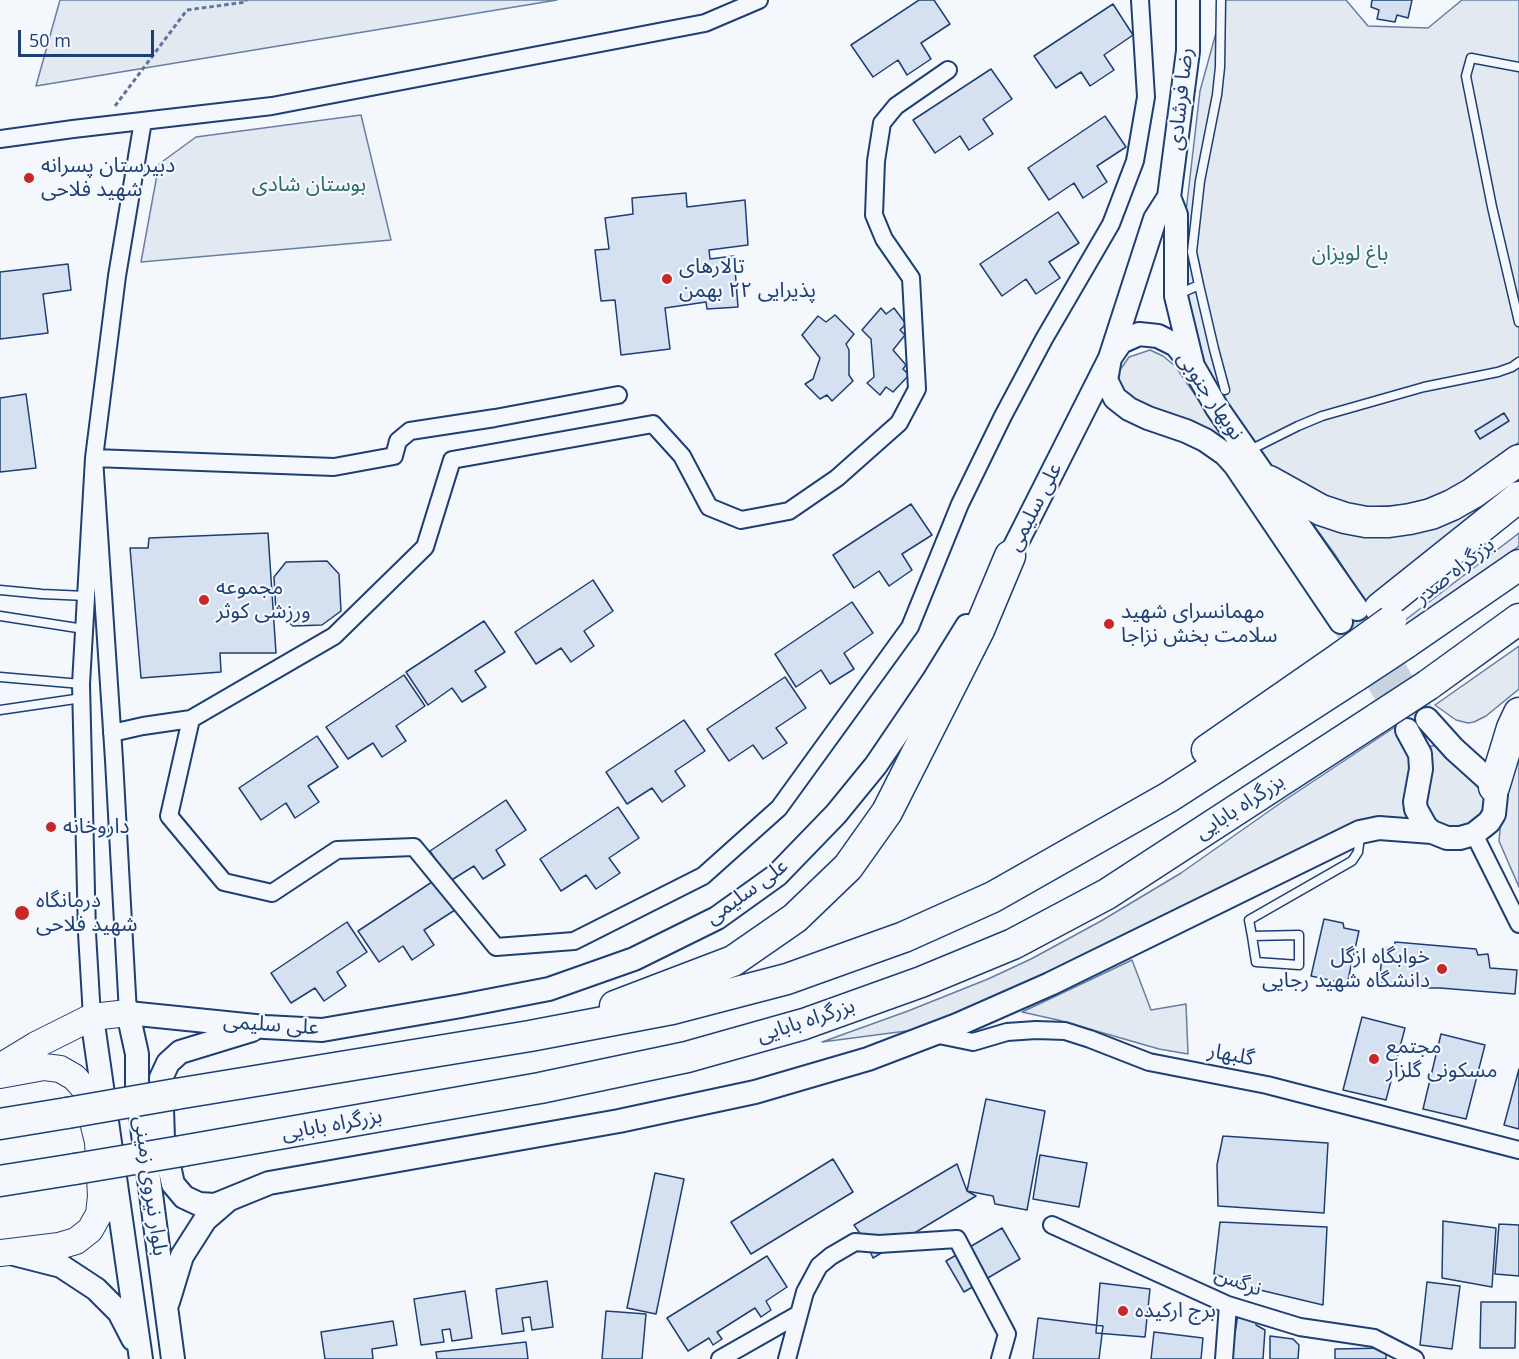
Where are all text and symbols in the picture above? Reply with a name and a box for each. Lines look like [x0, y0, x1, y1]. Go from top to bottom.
scale bar [21, 18, 158, 56]
text: 50 m [29, 28, 71, 52]
street label: رضا فرشادی [1163, 46, 1199, 152]
place label: دبیرستان پسرانه شهید فلاحی [41, 153, 175, 203]
marker: دبیرستان پسرانه شهید فلاحی [22, 171, 36, 185]
park label: بوستان شادی [252, 172, 366, 198]
park label: باغ لویزان [1312, 241, 1388, 267]
place label: تالارهای پذیرایی ۲۲ بهمن [679, 254, 816, 304]
marker: تالارهای پذیرایی ۲۲ بهمن [660, 272, 674, 286]
street label: نوبهار جنوبی [1171, 347, 1249, 445]
street label: علی سلیمی [1002, 459, 1068, 555]
street label: بزرگراه صدر [1410, 532, 1500, 610]
place label: مجموعه ورزشی کوثر [216, 575, 311, 625]
marker: مجموعه ورزشی کوثر [197, 593, 211, 607]
place label: مهمانسرای شهید سلامت بخش نزاجا [1121, 599, 1278, 649]
marker: مهمانسرای شهید سلامت بخش نزاجا [1102, 617, 1116, 631]
street label: بزرگراه بابایی [1191, 769, 1289, 845]
place label: داروخانه [63, 814, 129, 840]
marker: داروخانه [44, 820, 58, 834]
street label: علی سلیمی [701, 854, 793, 930]
place label: درمانگاه شهید فلاحی [36, 888, 137, 938]
marker: درمانگاه شهید فلاحی [13, 904, 31, 922]
place label: خوابگاه ازگل دانشگاه شهید رجایی [1262, 944, 1430, 994]
marker: خوابگاه ازگل دانشگاه شهید رجایی [1435, 962, 1449, 976]
street label: بزرگراه بابایی [754, 993, 858, 1049]
street label: علی سلیمی [222, 1009, 320, 1041]
place label: مجتمع مسکونی گلزار [1386, 1034, 1497, 1084]
street label: گلبهار [1206, 1038, 1256, 1072]
marker: مجتمع مسکونی گلزار [1367, 1052, 1381, 1066]
street label: بزرگراه بابایی [280, 1104, 384, 1146]
street label: بلوار نیروی زمینی [128, 1114, 172, 1258]
street label: نرگس [1211, 1262, 1265, 1302]
place label: برج ارکیده [1135, 1298, 1216, 1324]
marker: برج ارکیده [1116, 1304, 1130, 1318]

